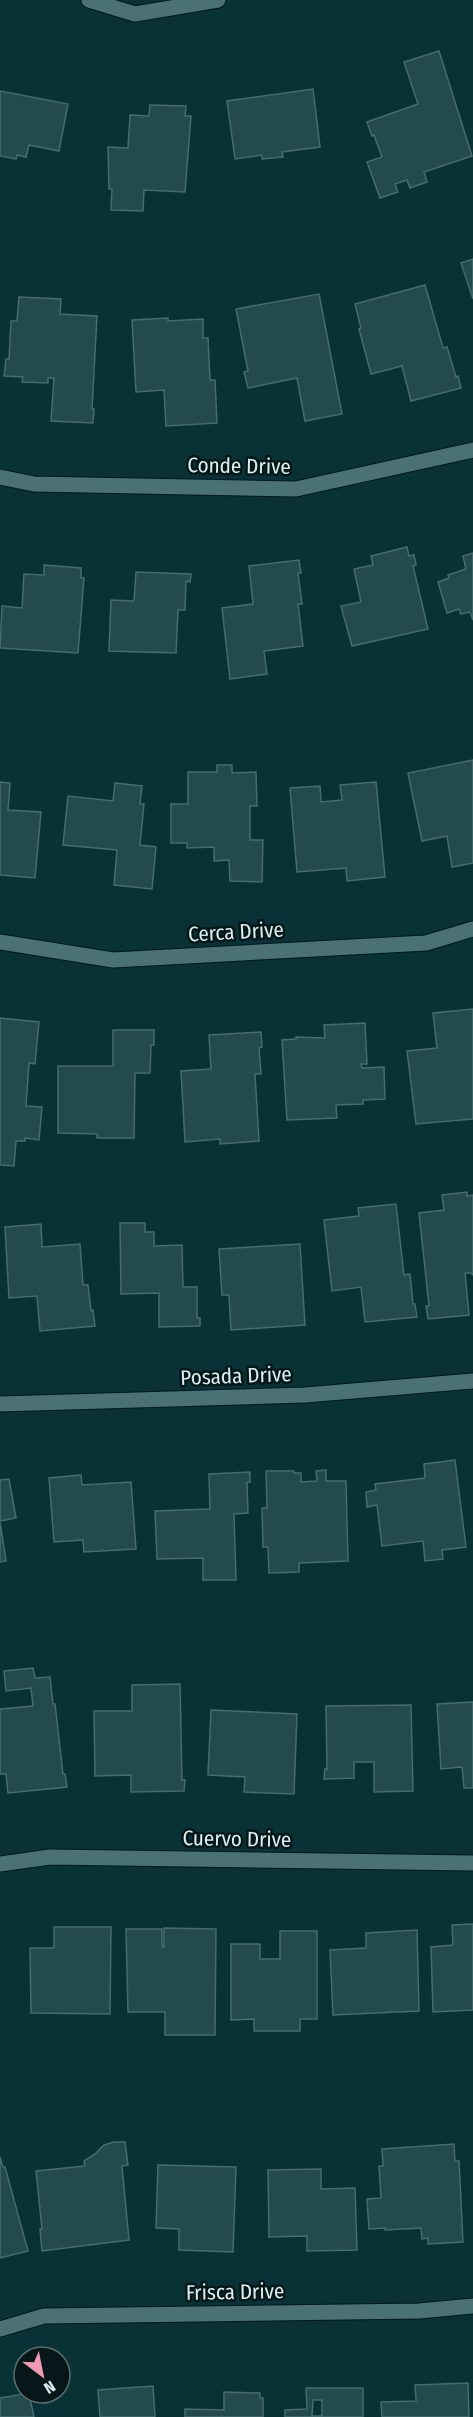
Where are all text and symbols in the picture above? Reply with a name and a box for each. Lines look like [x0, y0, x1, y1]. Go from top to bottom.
street label: Conde Drive [187, 452, 291, 480]
street label: Cerca Drive [187, 917, 285, 947]
street label: Posada Drive [180, 1361, 292, 1391]
street label: Cuervo Drive [182, 1825, 292, 1853]
street label: Frisca Drive [186, 2278, 284, 2306]
north arrow [12, 2345, 72, 2405]
text: N [41, 2377, 59, 2398]

